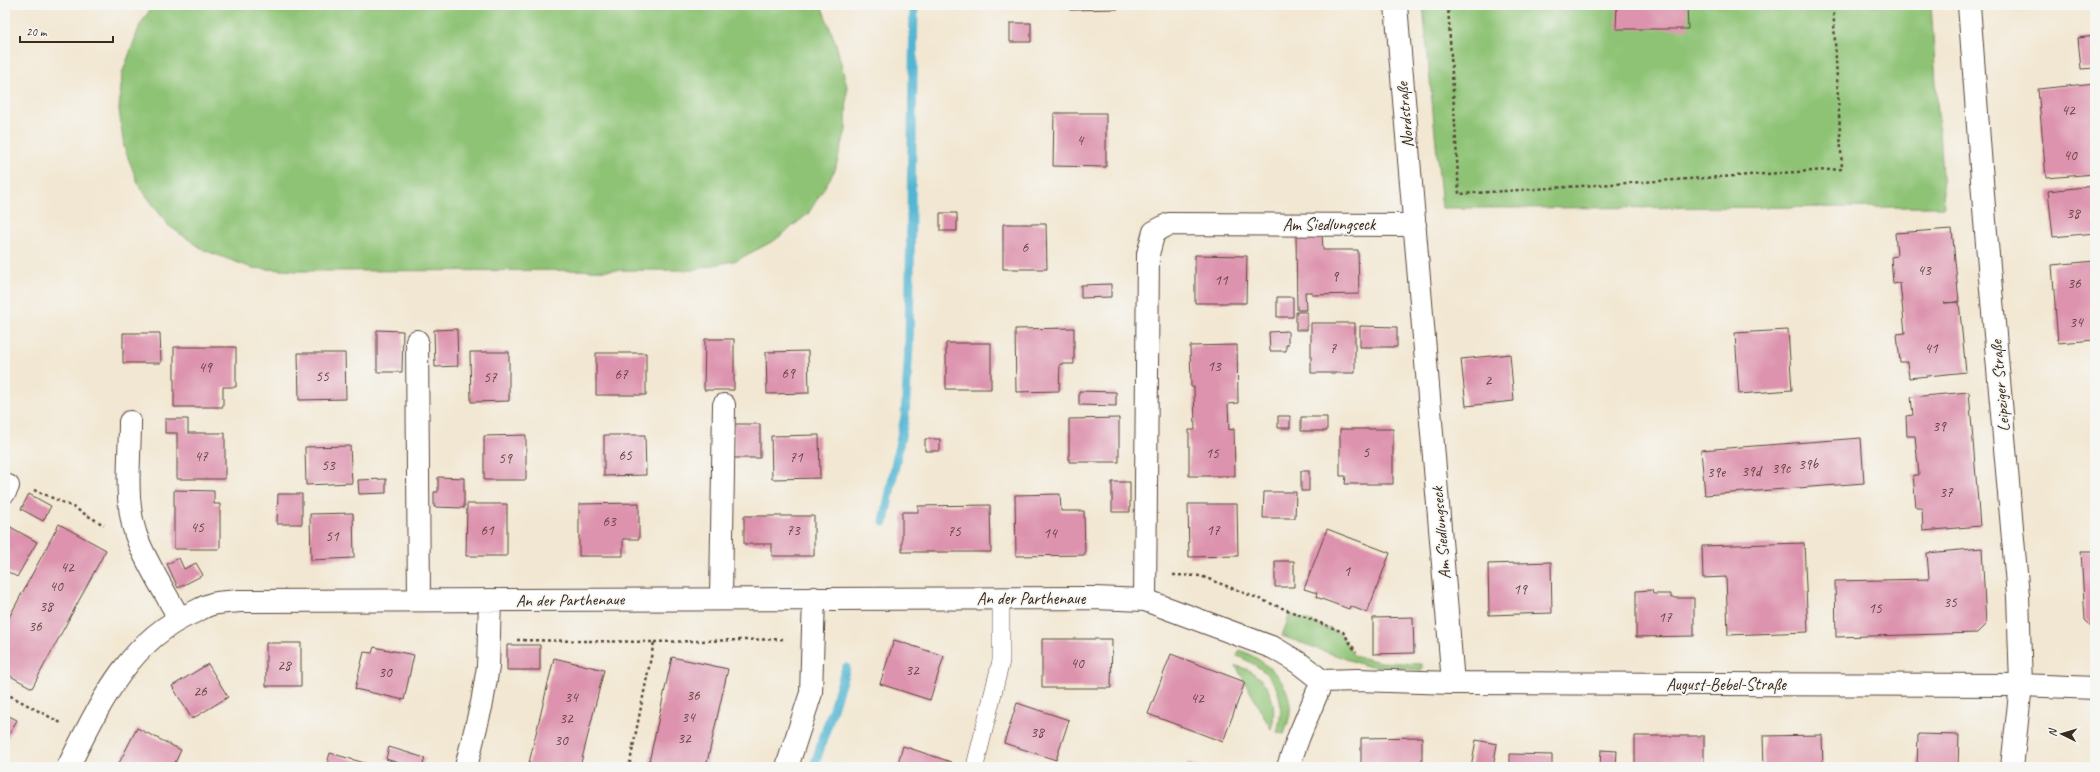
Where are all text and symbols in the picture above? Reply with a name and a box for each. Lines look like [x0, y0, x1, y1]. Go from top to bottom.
scale bar [20, 18, 113, 44]
text: 20 m [26, 24, 48, 40]
street label: Nordstraße [1392, 80, 1418, 149]
house number: 42 [2061, 101, 2076, 120]
house number: 4 [1077, 131, 1085, 150]
house number: 40 [2063, 146, 2078, 165]
house number: 38 [2066, 204, 2081, 223]
street label: Am Siedlungseck [1283, 214, 1377, 235]
house number: 6 [1022, 238, 1030, 257]
house number: 43 [1917, 261, 1932, 280]
house number: 9 [1332, 267, 1340, 286]
house number: 11 [1214, 271, 1229, 290]
house number: 36 [2067, 274, 2082, 293]
house number: 34 [2069, 313, 2084, 332]
street label: Leipziger Straße [1985, 338, 2014, 433]
house number: 7 [1330, 339, 1338, 358]
house number: 41 [1924, 339, 1939, 358]
house number: 13 [1207, 357, 1222, 376]
house number: 49 [198, 358, 213, 377]
house number: 69 [781, 364, 796, 383]
house number: 67 [614, 365, 629, 384]
house number: 55 [315, 367, 330, 386]
house number: 57 [483, 368, 498, 387]
house number: 2 [1485, 371, 1493, 390]
house number: 39 [1932, 417, 1947, 436]
house number: 5 [1363, 443, 1371, 462]
house number: 15 [1205, 444, 1220, 463]
house number: 65 [618, 446, 633, 465]
house number: 47 [194, 447, 209, 466]
house number: 71 [789, 448, 804, 467]
house number: 59 [498, 449, 513, 468]
house number: 39b [1798, 455, 1819, 474]
house number: 53 [321, 456, 336, 475]
house number: 39c [1772, 459, 1791, 478]
house number: 39d [1741, 462, 1763, 481]
house number: 39e [1707, 463, 1726, 482]
house number: 37 [1939, 483, 1954, 502]
street label: Am Siedlungseck [1426, 484, 1455, 580]
house number: 63 [602, 512, 617, 531]
house number: 45 [190, 518, 205, 537]
house number: 61 [480, 521, 495, 540]
house number: 73 [786, 521, 801, 540]
house number: 17 [1206, 521, 1221, 540]
house number: 75 [947, 522, 962, 541]
house number: 14 [1043, 524, 1058, 543]
house number: 51 [325, 527, 340, 546]
house number: 42 [60, 558, 75, 577]
house number: 1 [1344, 562, 1352, 581]
house number: 40 [49, 577, 64, 596]
house number: 19 [1513, 580, 1528, 599]
street label: An der Parthenaue [977, 588, 1087, 609]
street label: An der Parthenaue [516, 589, 626, 611]
house number: 35 [1943, 593, 1958, 612]
house number: 38 [39, 597, 54, 616]
house number: 15 [1868, 599, 1883, 618]
house number: 17 [1658, 608, 1673, 627]
house number: 36 [28, 617, 43, 636]
house number: 40 [1070, 654, 1085, 673]
house number: 28 [277, 656, 292, 675]
house number: 32 [905, 661, 920, 680]
house number: 30 [378, 663, 393, 682]
street label: August-Bebel-Straße [1666, 674, 1787, 695]
house number: 26 [193, 682, 208, 701]
house number: 36 [686, 686, 701, 705]
house number: 34 [564, 688, 579, 707]
house number: 42 [1190, 689, 1205, 708]
house number: 34 [681, 708, 696, 727]
house number: 32 [559, 709, 574, 728]
north arrow [2042, 714, 2082, 754]
house number: 38 [1030, 723, 1045, 742]
text: N [2045, 727, 2059, 737]
house number: 32 [677, 729, 692, 748]
house number: 30 [554, 731, 569, 750]

